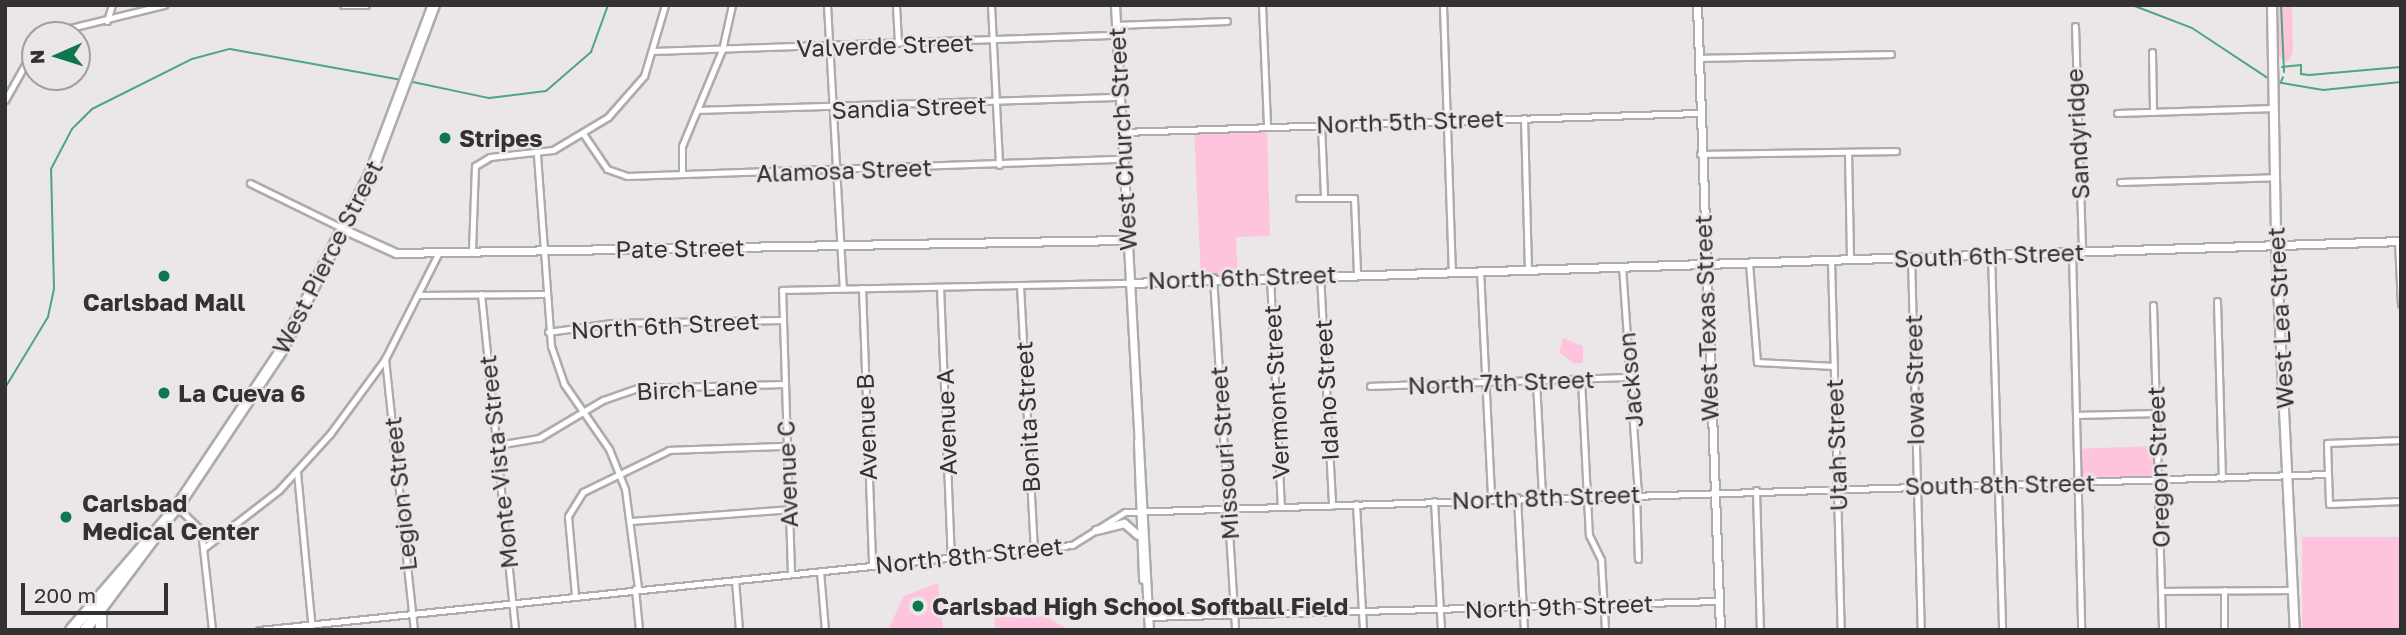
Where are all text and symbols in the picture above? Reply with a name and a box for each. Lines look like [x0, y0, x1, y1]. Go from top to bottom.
north arrow [21, 21, 91, 91]
street label: West Church Street [1102, 26, 1142, 252]
street label: Valverde Street [796, 28, 974, 62]
text: N [25, 49, 48, 65]
street label: Sandyridge [2059, 68, 2095, 200]
street label: Sandia Street [831, 90, 987, 124]
street label: North 5th Street [1315, 103, 1505, 139]
place label: Stripes [459, 124, 543, 152]
marker: Stripes [437, 130, 453, 146]
street label: Alamosa Street [756, 153, 932, 187]
street label: West Pierce Street [266, 155, 388, 359]
street label: West Texas Street [1688, 214, 1724, 422]
street label: West Lea Street [2261, 226, 2299, 410]
street label: Pate Street [615, 232, 745, 264]
street label: South 6th Street [1893, 237, 2085, 273]
street label: North 6th Street [1147, 259, 1337, 295]
marker: Carlsbad Mall [156, 268, 172, 284]
place label: Carlsbad Mall [83, 288, 245, 316]
street label: Vermont Street [1257, 304, 1295, 480]
street label: North 6th Street [570, 306, 760, 344]
street label: Iowa Street [1898, 314, 1930, 446]
street label: Idaho Street [1308, 318, 1344, 462]
street label: Jackson [1611, 331, 1649, 429]
street label: Bonita Street [1009, 340, 1045, 494]
street label: Monte Vista Street [472, 354, 524, 570]
street label: North 7th Street [1407, 364, 1595, 400]
street label: Missouri Street [1204, 365, 1244, 541]
street label: Avenue A [930, 368, 962, 476]
street label: Birch Lane [636, 370, 758, 406]
street label: Avenue B [850, 373, 882, 481]
street label: Utah Street [1819, 378, 1853, 512]
place label: La Cueva 6 [178, 379, 306, 407]
marker: La Cueva 6 [156, 385, 172, 401]
street label: Oregon Street [2141, 386, 2175, 548]
street label: Legion Street [378, 416, 422, 572]
street label: Avenue C [771, 420, 803, 528]
street label: South 8th Street [1904, 468, 2096, 500]
street label: North 8th Street [1451, 479, 1641, 515]
place label: Carlsbad Medical Center [82, 489, 259, 545]
marker: Carlsbad Medical Center [56, 507, 76, 527]
street label: North 8th Street [874, 531, 1064, 579]
scale bar [24, 568, 172, 612]
text: 200 m [34, 582, 96, 608]
street label: North 9th Street [1464, 588, 1654, 624]
place label: Carlsbad High School Softball Field [932, 592, 1348, 620]
marker: Carlsbad High School Softball Field [910, 598, 926, 614]

